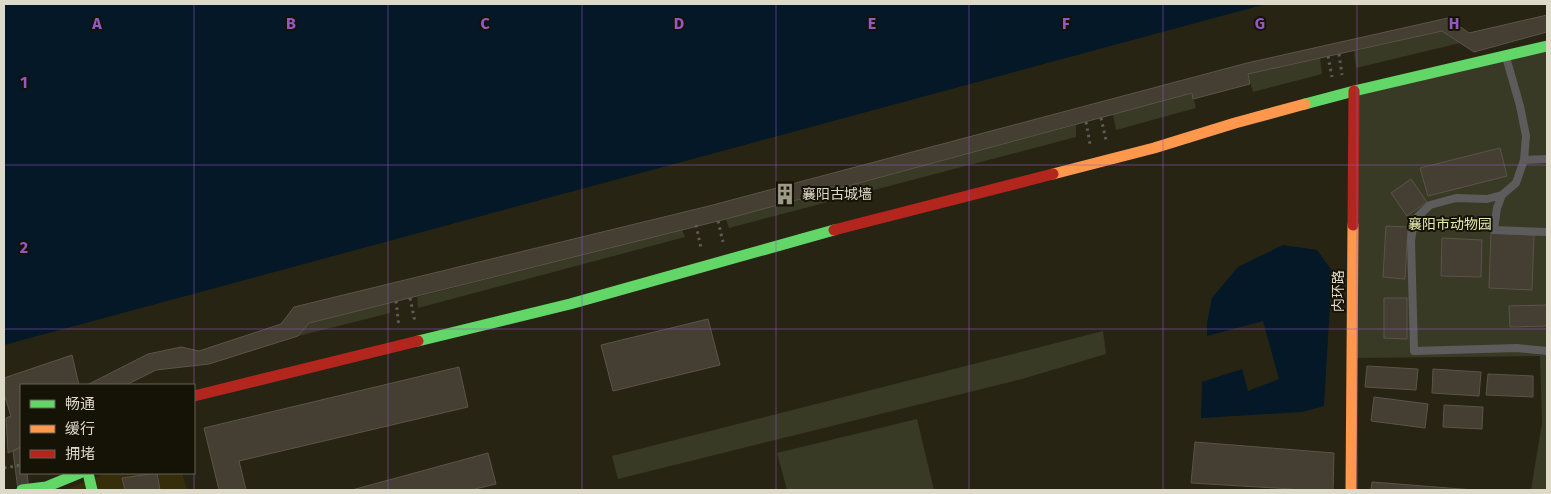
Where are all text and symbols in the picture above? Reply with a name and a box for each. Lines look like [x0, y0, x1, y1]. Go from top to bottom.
text: A [91, 14, 102, 33]
text: B [286, 14, 296, 33]
text: C [480, 14, 490, 33]
text: D [674, 14, 684, 33]
text: E [868, 14, 876, 33]
text: F [1062, 14, 1070, 33]
text: G [1255, 14, 1265, 33]
text: H [1449, 14, 1459, 33]
text: 1 [20, 73, 28, 92]
building icon: 襄阳古城墙 [772, 181, 798, 207]
place label: 襄阳古城墙 [802, 186, 872, 203]
park label: 襄阳市动物园 [1408, 216, 1492, 233]
text: 2 [20, 238, 28, 257]
street label: 内环路 [1330, 270, 1347, 312]
legend [20, 384, 195, 474]
text: 畅通 [65, 395, 95, 413]
text: 缓行 [65, 420, 95, 438]
text: 拥堵 [65, 445, 95, 463]

